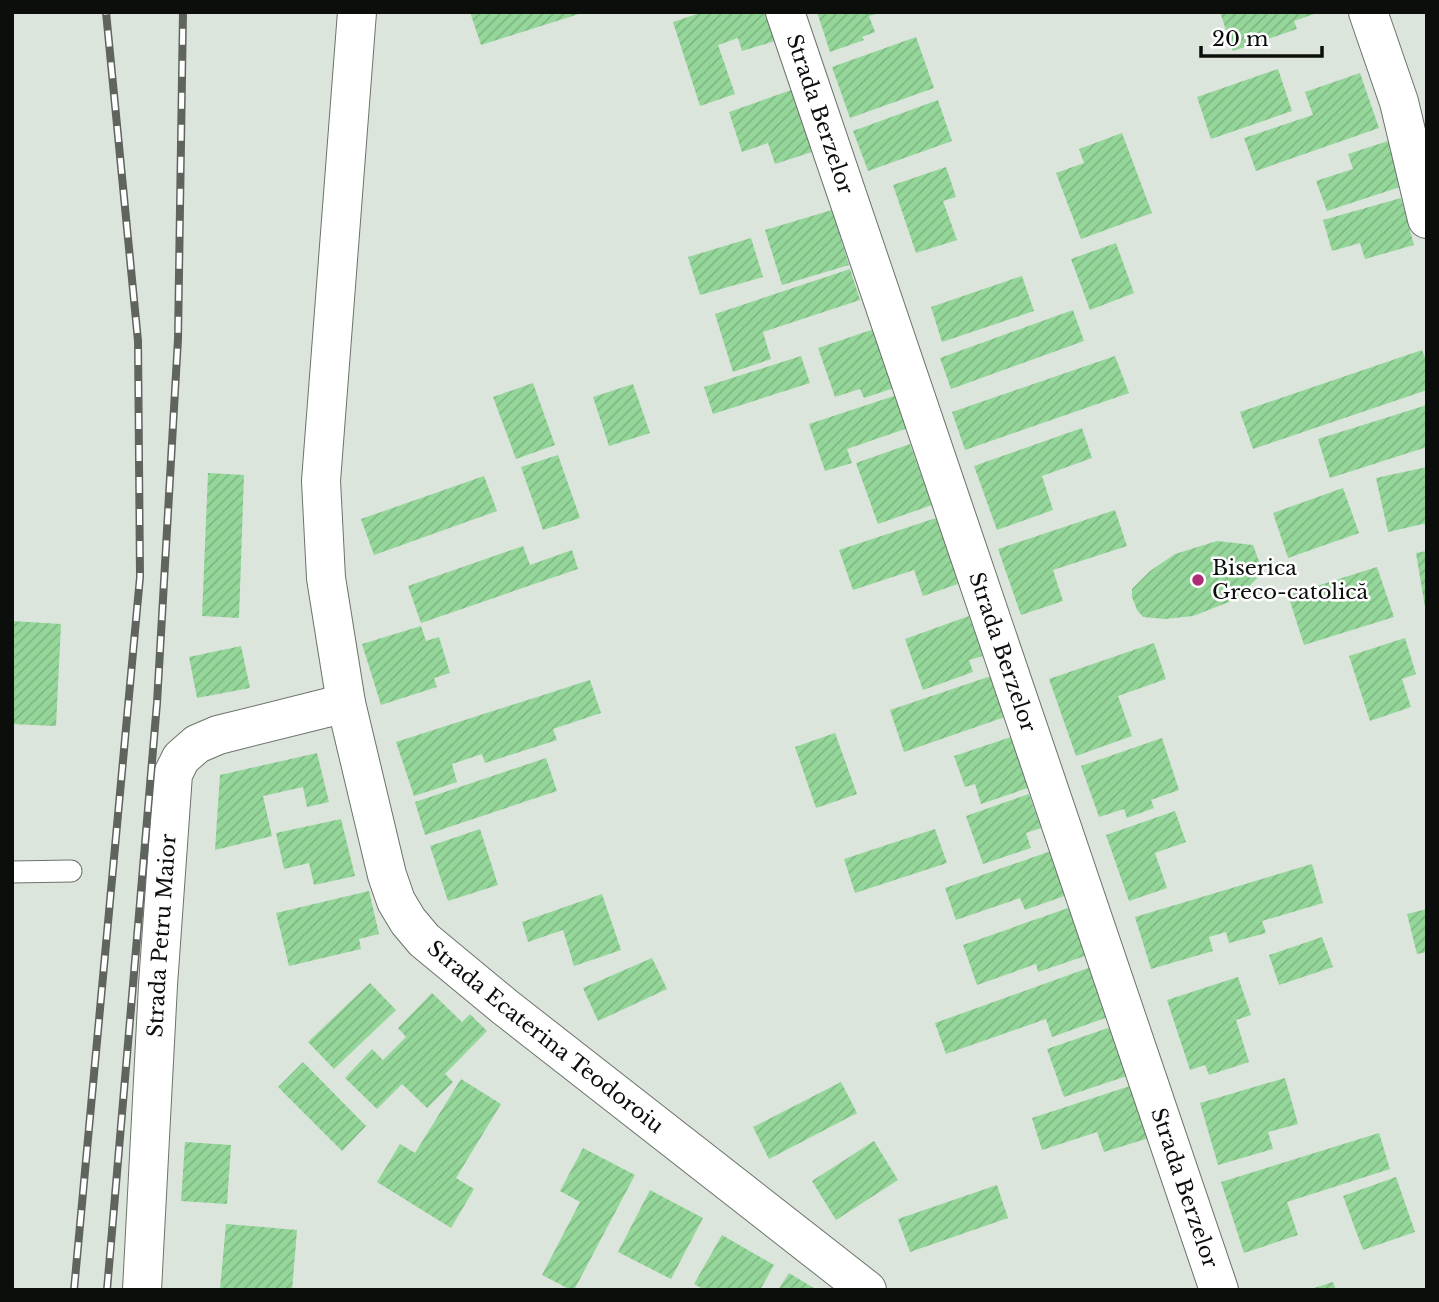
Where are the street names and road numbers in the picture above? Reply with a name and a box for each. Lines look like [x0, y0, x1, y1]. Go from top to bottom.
street label: Strada Berzelor [781, 31, 859, 198]
street label: Strada Berzelor [963, 569, 1042, 735]
street label: Strada Petru Maior [142, 833, 182, 1038]
street label: Strada Ecaterina Teodoroiu [422, 935, 669, 1139]
street label: Strada Berzelor [1145, 1105, 1224, 1271]

